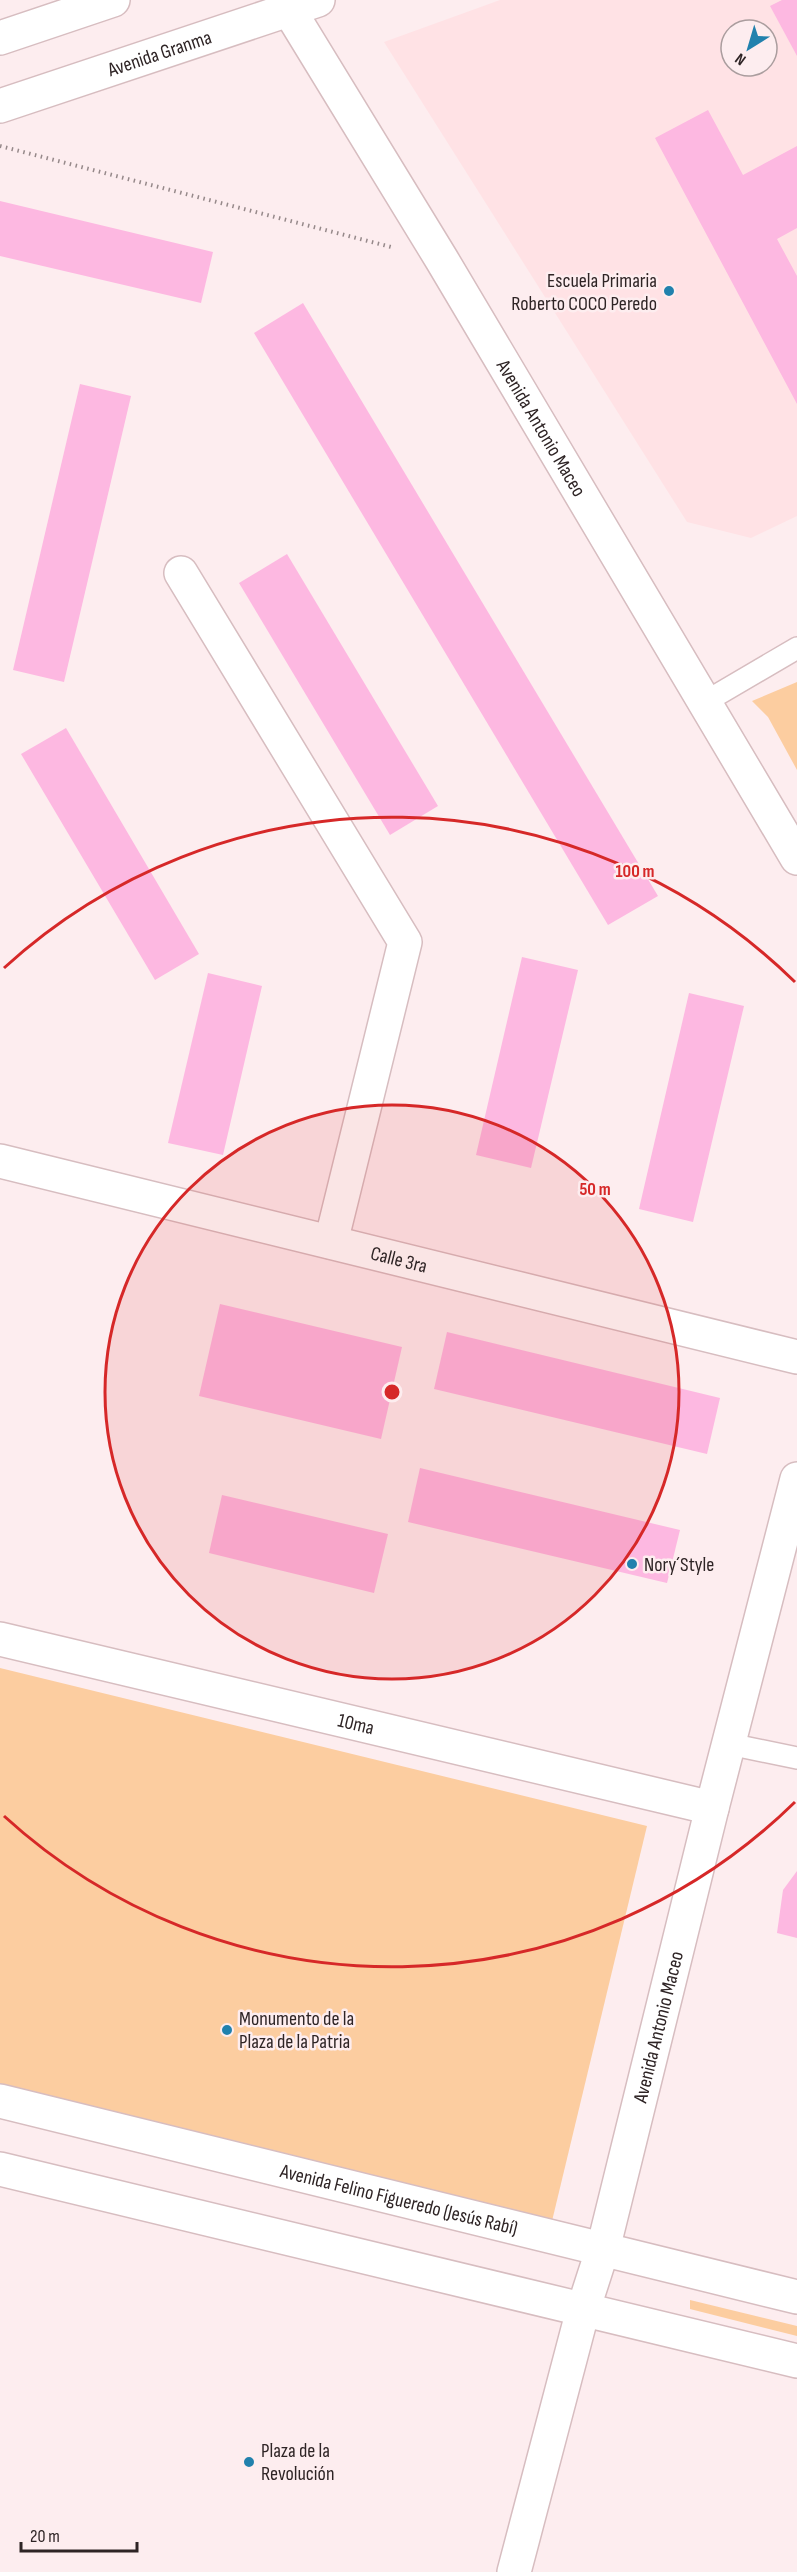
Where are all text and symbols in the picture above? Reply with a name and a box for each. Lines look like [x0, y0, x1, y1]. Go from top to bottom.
north arrow [719, 18, 779, 78]
street label: Avenida Granma [104, 25, 215, 83]
text: N [732, 49, 750, 69]
place label: Escuela Primaria Roberto COCO Peredo [511, 269, 657, 316]
marker: Escuela Primaria Roberto COCO Peredo [662, 284, 676, 298]
street label: Avenida Antonio Maceo [490, 355, 591, 501]
text: 100 m [616, 861, 655, 882]
text: 50 m [579, 1179, 611, 1200]
street label: Calle 3ra [368, 1242, 430, 1279]
centre of rings [382, 1382, 402, 1402]
place label: Nory´Style [644, 1553, 714, 1577]
marker: Nory´Style [625, 1557, 639, 1571]
street label: 10ma [335, 1709, 376, 1740]
street label: Avenida Antonio Maceo [628, 1949, 689, 2106]
place label: Monumento de la Plaza de la Patria [239, 2007, 354, 2054]
marker: Monumento de la Plaza de la Patria [220, 2023, 234, 2037]
street label: Avenida Felino Figueredo (Jesús Rabí) [277, 2159, 520, 2241]
place label: Plaza de la Revolución [261, 2439, 334, 2486]
marker: Plaza de la Revolución [242, 2455, 256, 2469]
scale bar [21, 2515, 136, 2553]
text: 20 m [30, 2526, 60, 2547]

